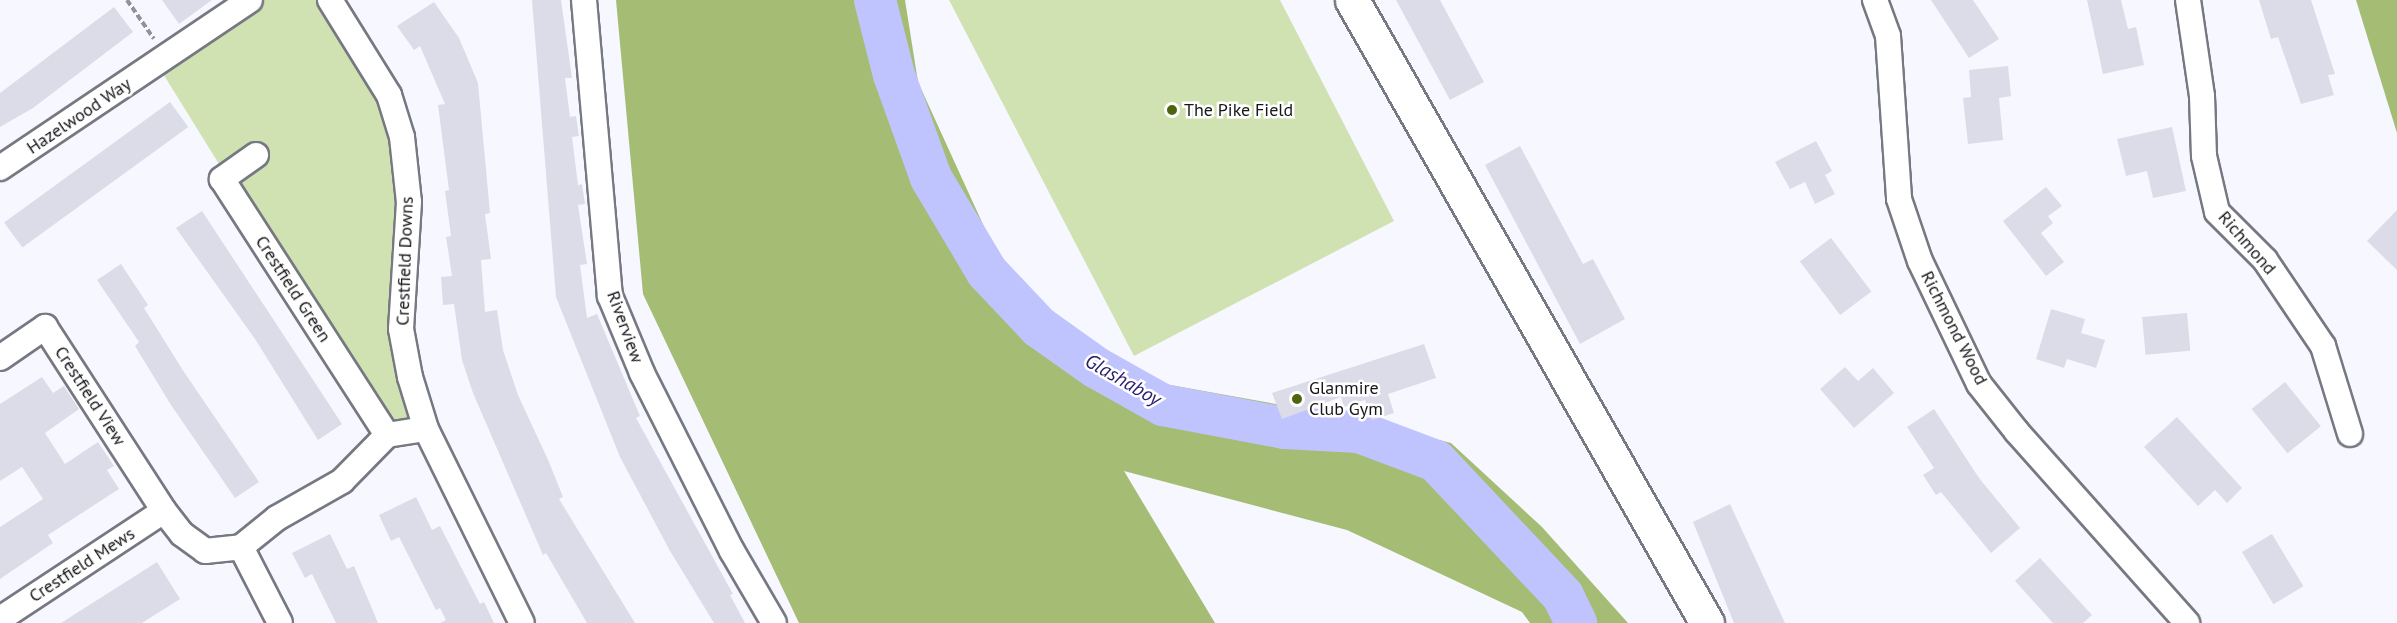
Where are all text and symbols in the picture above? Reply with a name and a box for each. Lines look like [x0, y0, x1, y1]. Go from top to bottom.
street label: Hazelwood Way [23, 73, 135, 159]
place label: The Pike Field [1184, 99, 1293, 121]
marker: The Pike Field [1165, 103, 1179, 117]
street label: Crestfield Downs [392, 196, 418, 326]
street label: Richmond [2213, 207, 2281, 279]
street label: Crestfield Green [251, 232, 335, 346]
street label: Richmond Wood [1916, 267, 1992, 389]
street label: Riverview [602, 288, 648, 366]
street label: Crestfield View [50, 342, 130, 450]
water label: Glashaboy [1081, 349, 1165, 411]
place label: Glanmire Club Gym [1309, 378, 1383, 420]
marker: Glanmire Club Gym [1290, 392, 1304, 406]
street label: Crestfield Mews [25, 523, 139, 607]

